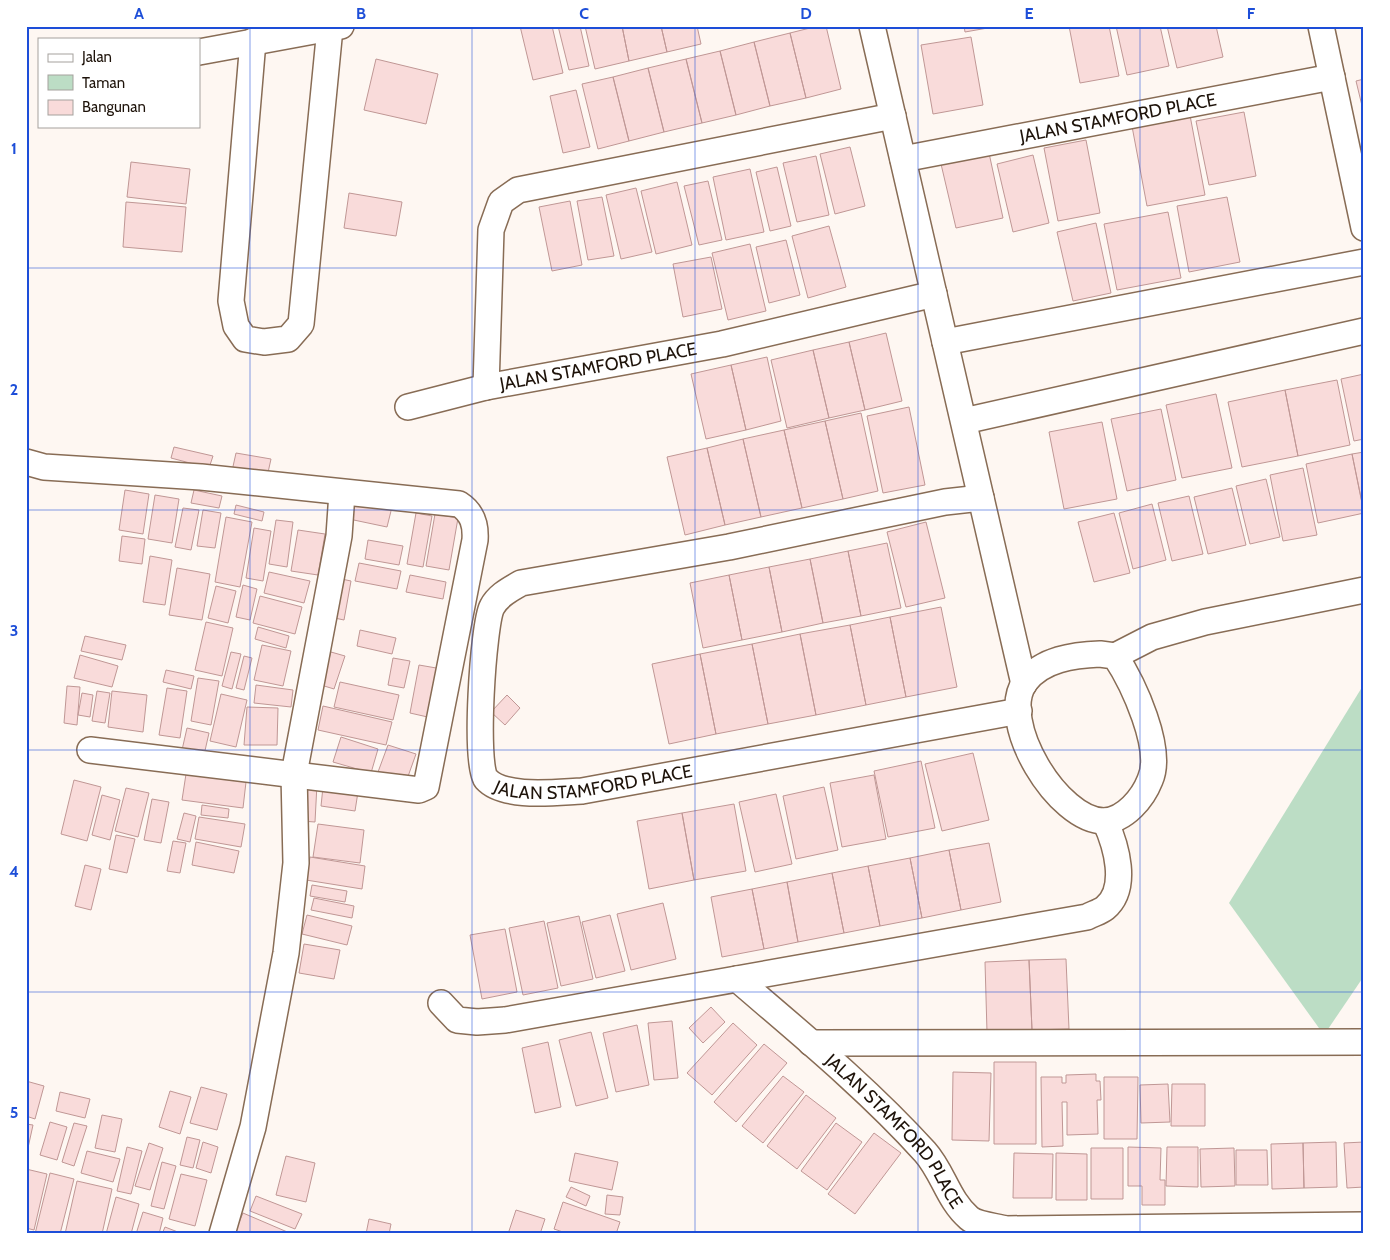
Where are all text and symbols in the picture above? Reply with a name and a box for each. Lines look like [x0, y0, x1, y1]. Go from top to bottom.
text: A [134, 4, 144, 23]
text: B [356, 4, 366, 23]
text: C [579, 4, 589, 23]
text: D [800, 4, 812, 23]
text: E [1024, 4, 1034, 23]
text: F [1247, 4, 1256, 23]
legend [38, 38, 200, 128]
text: Jalan [81, 48, 112, 66]
text: Taman [82, 74, 125, 92]
street label: JALAN STAMFORD PLACE [1017, 88, 1218, 148]
text: Bangunan [82, 98, 146, 116]
text: 1 [11, 139, 17, 158]
street label: JALAN STAMFORD PLACE [497, 338, 699, 395]
text: 2 [10, 380, 18, 399]
text: 3 [10, 621, 18, 640]
street label: JALAN STAMFORD PLACE [490, 760, 694, 804]
text: 4 [9, 862, 19, 881]
street label: JALAN STAMFORD PLACE [820, 1049, 968, 1213]
text: 5 [10, 1103, 18, 1122]

